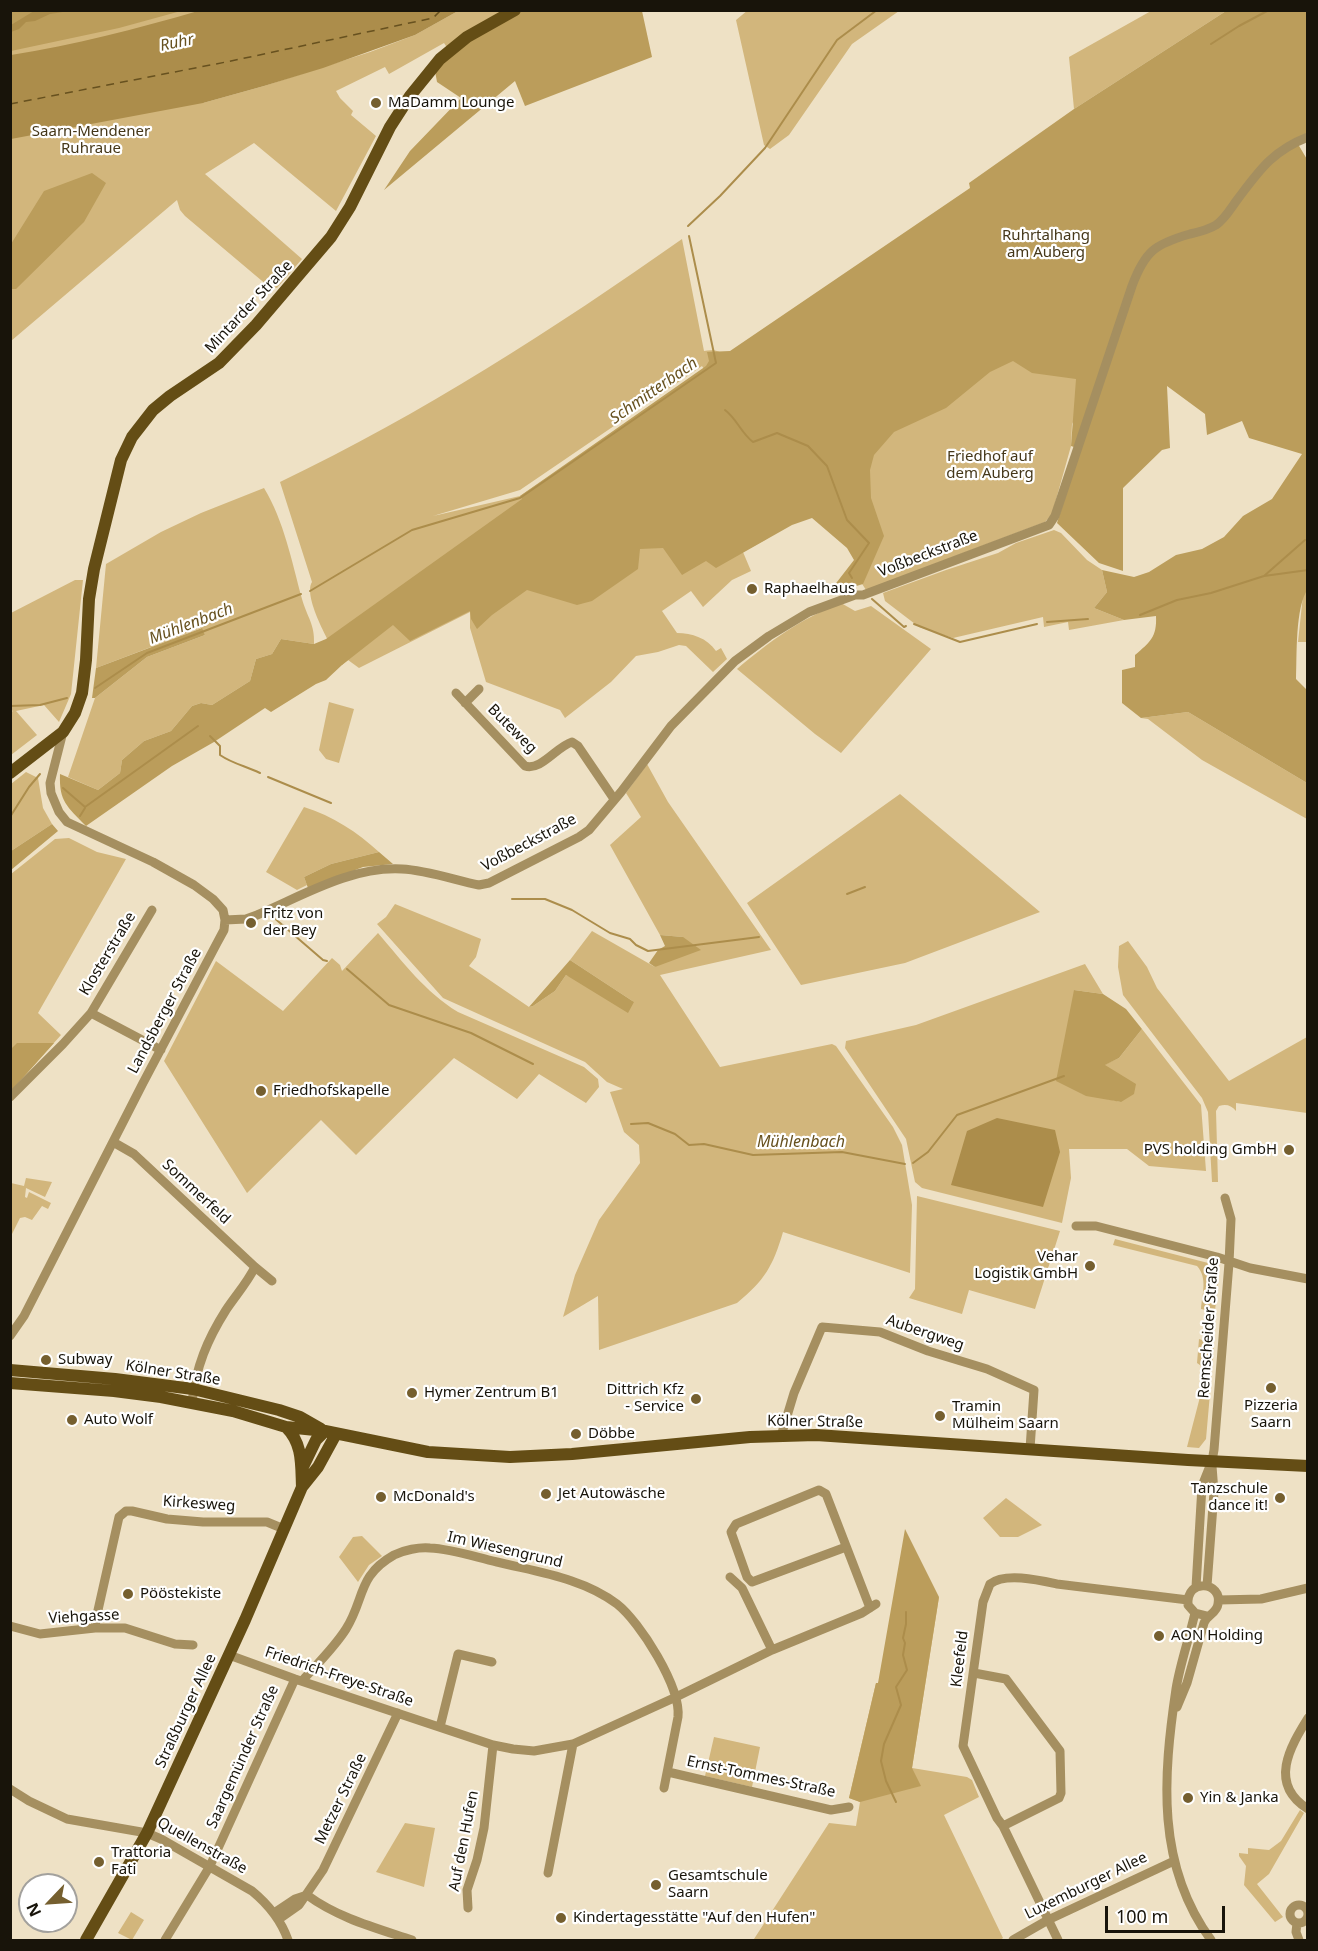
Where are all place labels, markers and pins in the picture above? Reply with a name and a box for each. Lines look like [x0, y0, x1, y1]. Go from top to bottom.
place label: MaDamm Lounge [388, 94, 514, 112]
marker: MaDamm Lounge [369, 96, 383, 110]
place label: Raphaelhaus [764, 580, 855, 598]
marker: Raphaelhaus [745, 582, 759, 596]
place label: Fritz von der Bey [263, 905, 323, 940]
marker: Fritz von der Bey [244, 916, 258, 930]
place label: Friedhofskapelle [273, 1082, 390, 1100]
marker: Friedhofskapelle [254, 1084, 268, 1098]
place label: PVS holding GmbH [1144, 1141, 1277, 1159]
marker: PVS holding GmbH [1282, 1143, 1296, 1157]
place label: Vehar Logistik GmbH [974, 1248, 1078, 1283]
marker: Vehar Logistik GmbH [1083, 1259, 1097, 1273]
place label: Subway [58, 1351, 112, 1369]
marker: Subway [39, 1353, 53, 1367]
place label: Dittrich Kfz - Service [606, 1381, 684, 1416]
marker: Pizzeria Saarn [1264, 1381, 1278, 1395]
place label: Hymer Zentrum B1 [424, 1384, 559, 1402]
marker: Hymer Zentrum B1 [405, 1386, 419, 1400]
marker: Dittrich Kfz - Service [689, 1392, 703, 1406]
place label: Pizzeria Saarn [1244, 1397, 1298, 1432]
place label: Tramin Mülheim Saarn [952, 1398, 1059, 1433]
marker: Tramin Mülheim Saarn [933, 1409, 947, 1423]
place label: Auto Wolf [84, 1411, 153, 1429]
marker: Auto Wolf [65, 1413, 79, 1427]
place label: Döbbe [588, 1425, 635, 1443]
marker: Döbbe [569, 1427, 583, 1441]
place label: Tanzschule dance it! [1191, 1480, 1268, 1515]
place label: Jet Autowäsche [558, 1485, 665, 1503]
marker: Jet Autowäsche [539, 1487, 553, 1501]
place label: McDonald's [393, 1488, 475, 1506]
marker: McDonald's [374, 1490, 388, 1504]
marker: Tanzschule dance it! [1273, 1491, 1287, 1505]
place label: Pööstekiste [140, 1585, 221, 1603]
marker: Pööstekiste [121, 1587, 135, 1601]
place label: AON Holding [1171, 1627, 1263, 1645]
marker: AON Holding [1152, 1629, 1166, 1643]
place label: Yin & Janka [1200, 1789, 1279, 1807]
marker: Yin & Janka [1181, 1791, 1195, 1805]
place label: Trattoria Fati [111, 1844, 171, 1879]
marker: Trattoria Fati [92, 1855, 106, 1869]
place label: Gesamtschule Saarn [668, 1867, 768, 1902]
marker: Gesamtschule Saarn [649, 1878, 663, 1892]
place label: Kindertagesstätte "Auf den Hufen" [573, 1909, 815, 1927]
marker: Kindertagesstätte "Auf den Hufen" [554, 1911, 568, 1925]

